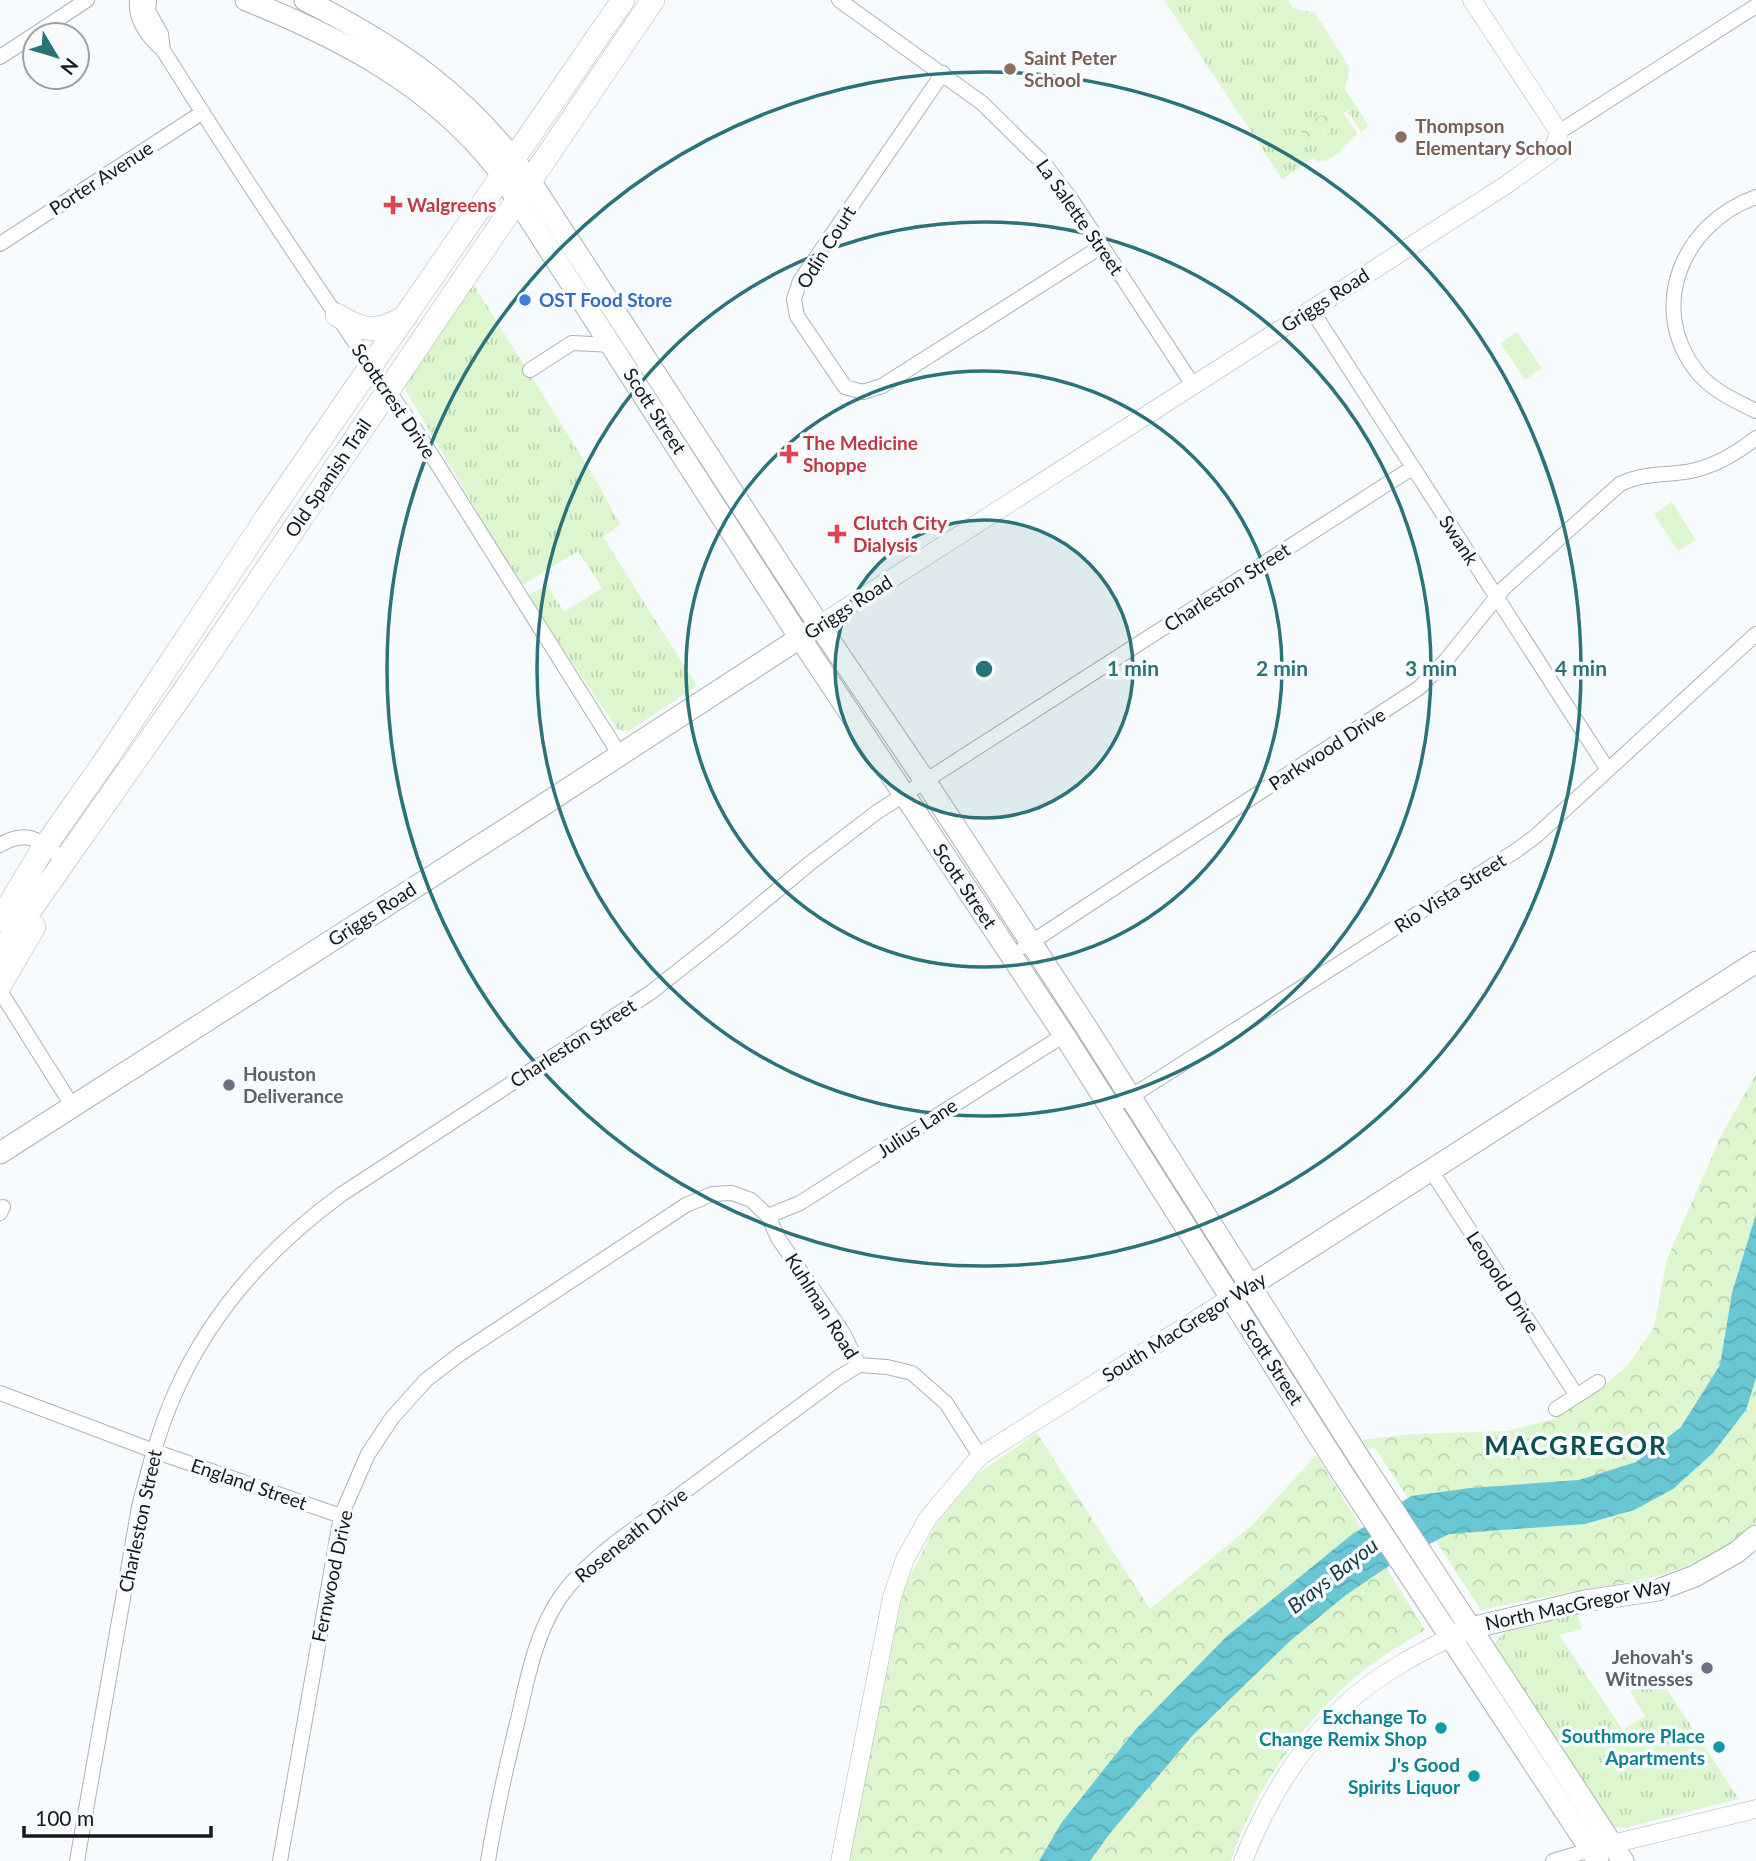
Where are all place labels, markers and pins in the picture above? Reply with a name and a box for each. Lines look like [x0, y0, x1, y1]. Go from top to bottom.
place label: Saint Peter School [1024, 46, 1118, 91]
marker: Saint Peter School [1002, 61, 1018, 77]
place label: Thompson Elementary School [1415, 114, 1572, 159]
marker: Thompson Elementary School [1393, 129, 1409, 145]
place label: Walgreens [407, 193, 496, 216]
marker: Walgreens [385, 197, 401, 213]
place label: OST Food Store [539, 288, 672, 311]
marker: OST Food Store [517, 292, 533, 308]
place label: The Medicine Shoppe [803, 431, 918, 476]
marker: The Medicine Shoppe [781, 446, 797, 462]
place label: Clutch City Dialysis [853, 511, 948, 556]
marker: Clutch City Dialysis [827, 524, 847, 544]
centre of rings [972, 657, 996, 681]
place label: Houston Deliverance [243, 1062, 343, 1107]
marker: Houston Deliverance [221, 1077, 237, 1093]
place label: Jehovah's Witnesses [1605, 1645, 1693, 1690]
marker: Jehovah's Witnesses [1699, 1660, 1715, 1676]
place label: Exchange To Change Remix Shop [1259, 1705, 1427, 1750]
marker: Exchange To Change Remix Shop [1433, 1720, 1449, 1736]
place label: Southmore Place Apartments [1562, 1724, 1705, 1769]
marker: Southmore Place Apartments [1711, 1739, 1727, 1755]
place label: J's Good Spirits Liquor [1348, 1753, 1461, 1798]
marker: J's Good Spirits Liquor [1466, 1768, 1482, 1784]

